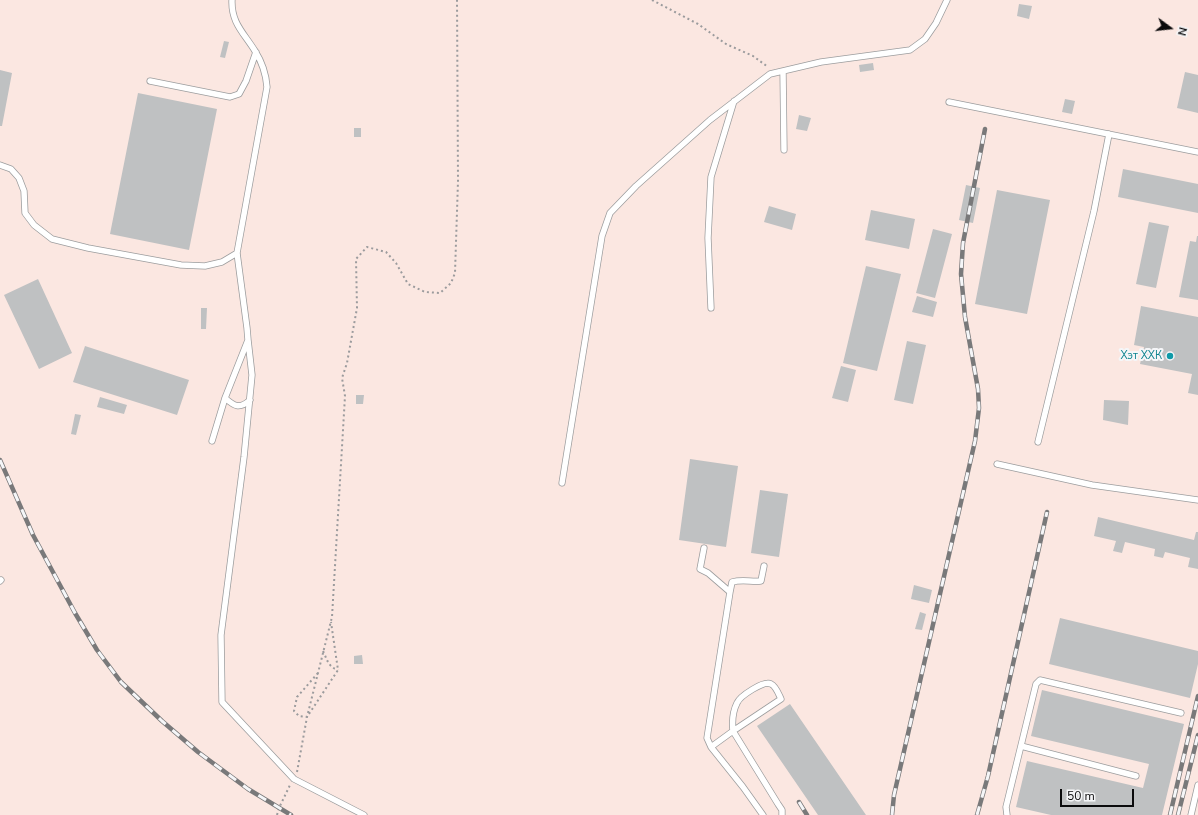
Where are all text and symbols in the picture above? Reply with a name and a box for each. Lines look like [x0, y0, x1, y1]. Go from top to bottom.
north arrow [1150, 8, 1190, 48]
text: N [1174, 25, 1190, 37]
place label: Хэт ХХК [1120, 349, 1162, 363]
marker: Хэт ХХК [1165, 351, 1175, 361]
scale bar [1062, 781, 1136, 807]
text: 50 m [1067, 788, 1095, 804]

